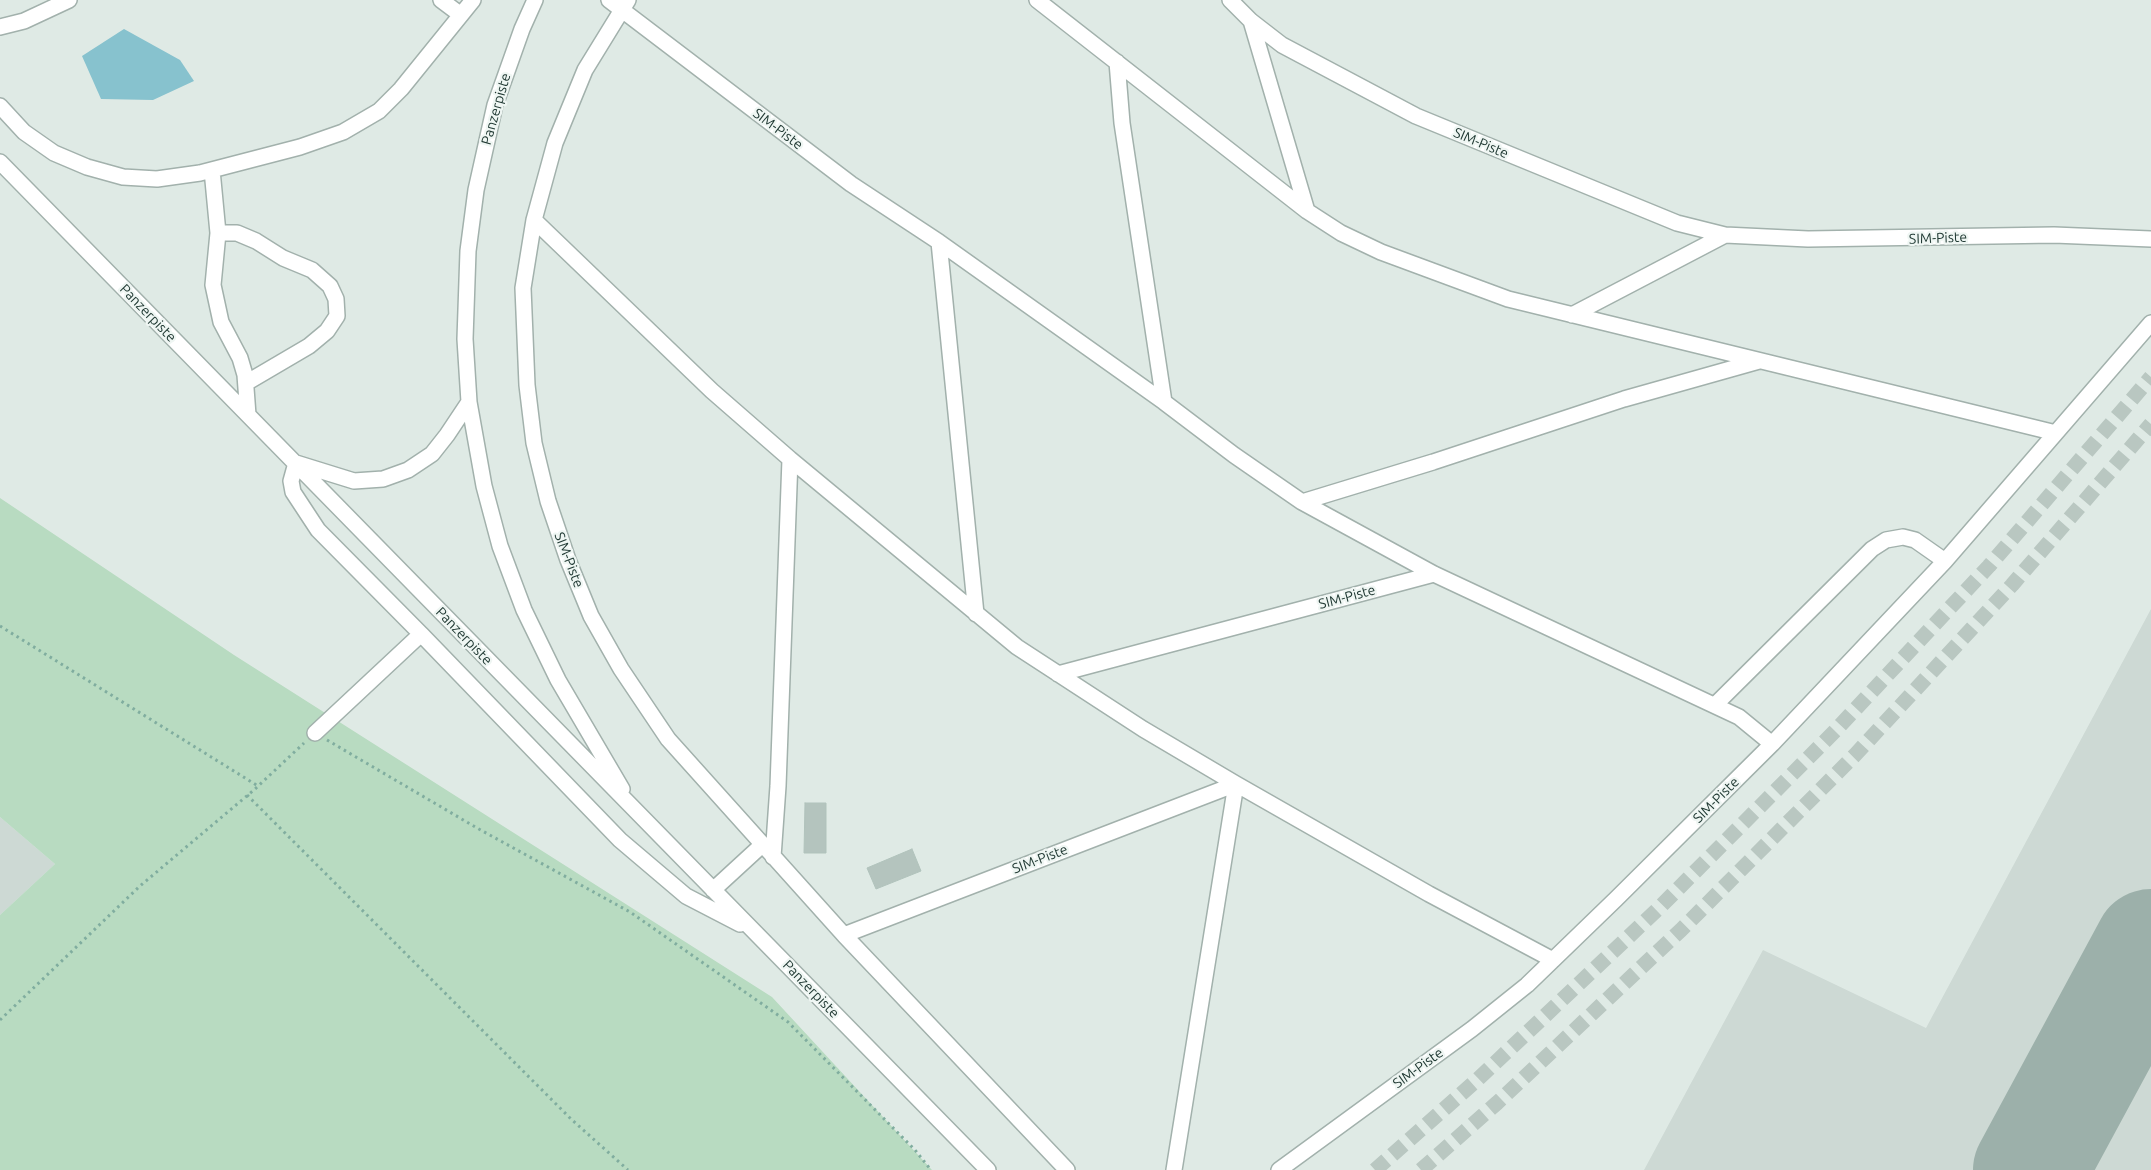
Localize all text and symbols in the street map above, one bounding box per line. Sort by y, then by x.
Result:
street label: Panzerpiste [478,71,514,147]
street label: SIM-Piste [750,105,806,153]
street label: SIM-Piste [1451,124,1511,162]
street label: SIM-Piste [1909,229,1967,247]
street label: Panzerpiste [116,281,180,345]
street label: SIM-Piste [551,530,587,590]
street label: SIM-Piste [1317,581,1377,613]
street label: Panzerpiste [432,604,496,668]
street label: SIM-Piste [1689,773,1743,827]
street label: SIM-Piste [1010,841,1070,877]
street label: Panzerpiste [779,957,843,1021]
street label: SIM-Piste [1390,1044,1446,1092]

